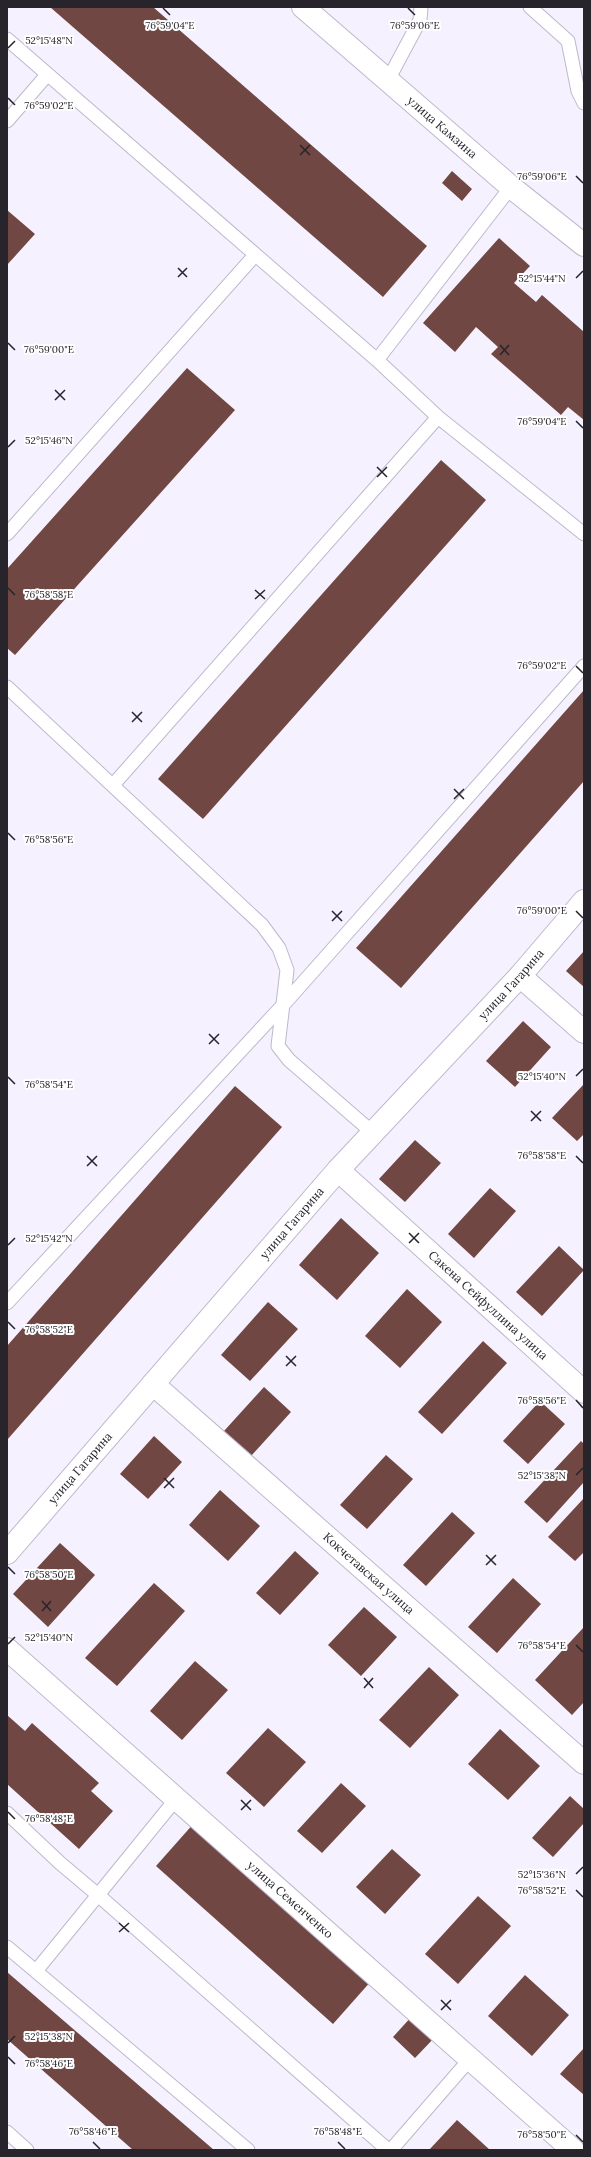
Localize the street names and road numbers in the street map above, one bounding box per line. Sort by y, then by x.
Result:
street label: улица Камзина [404,93,481,161]
street label: улица Гагарина [475,946,547,1023]
street label: улица Гагарина [257,1184,327,1262]
street label: Сакена Сейфуллина улица [426,1247,551,1363]
street label: улица Гагарина [45,1429,115,1507]
street label: Кокчетавская улица [320,1529,418,1617]
street label: улица Семенченко [244,1857,336,1941]

